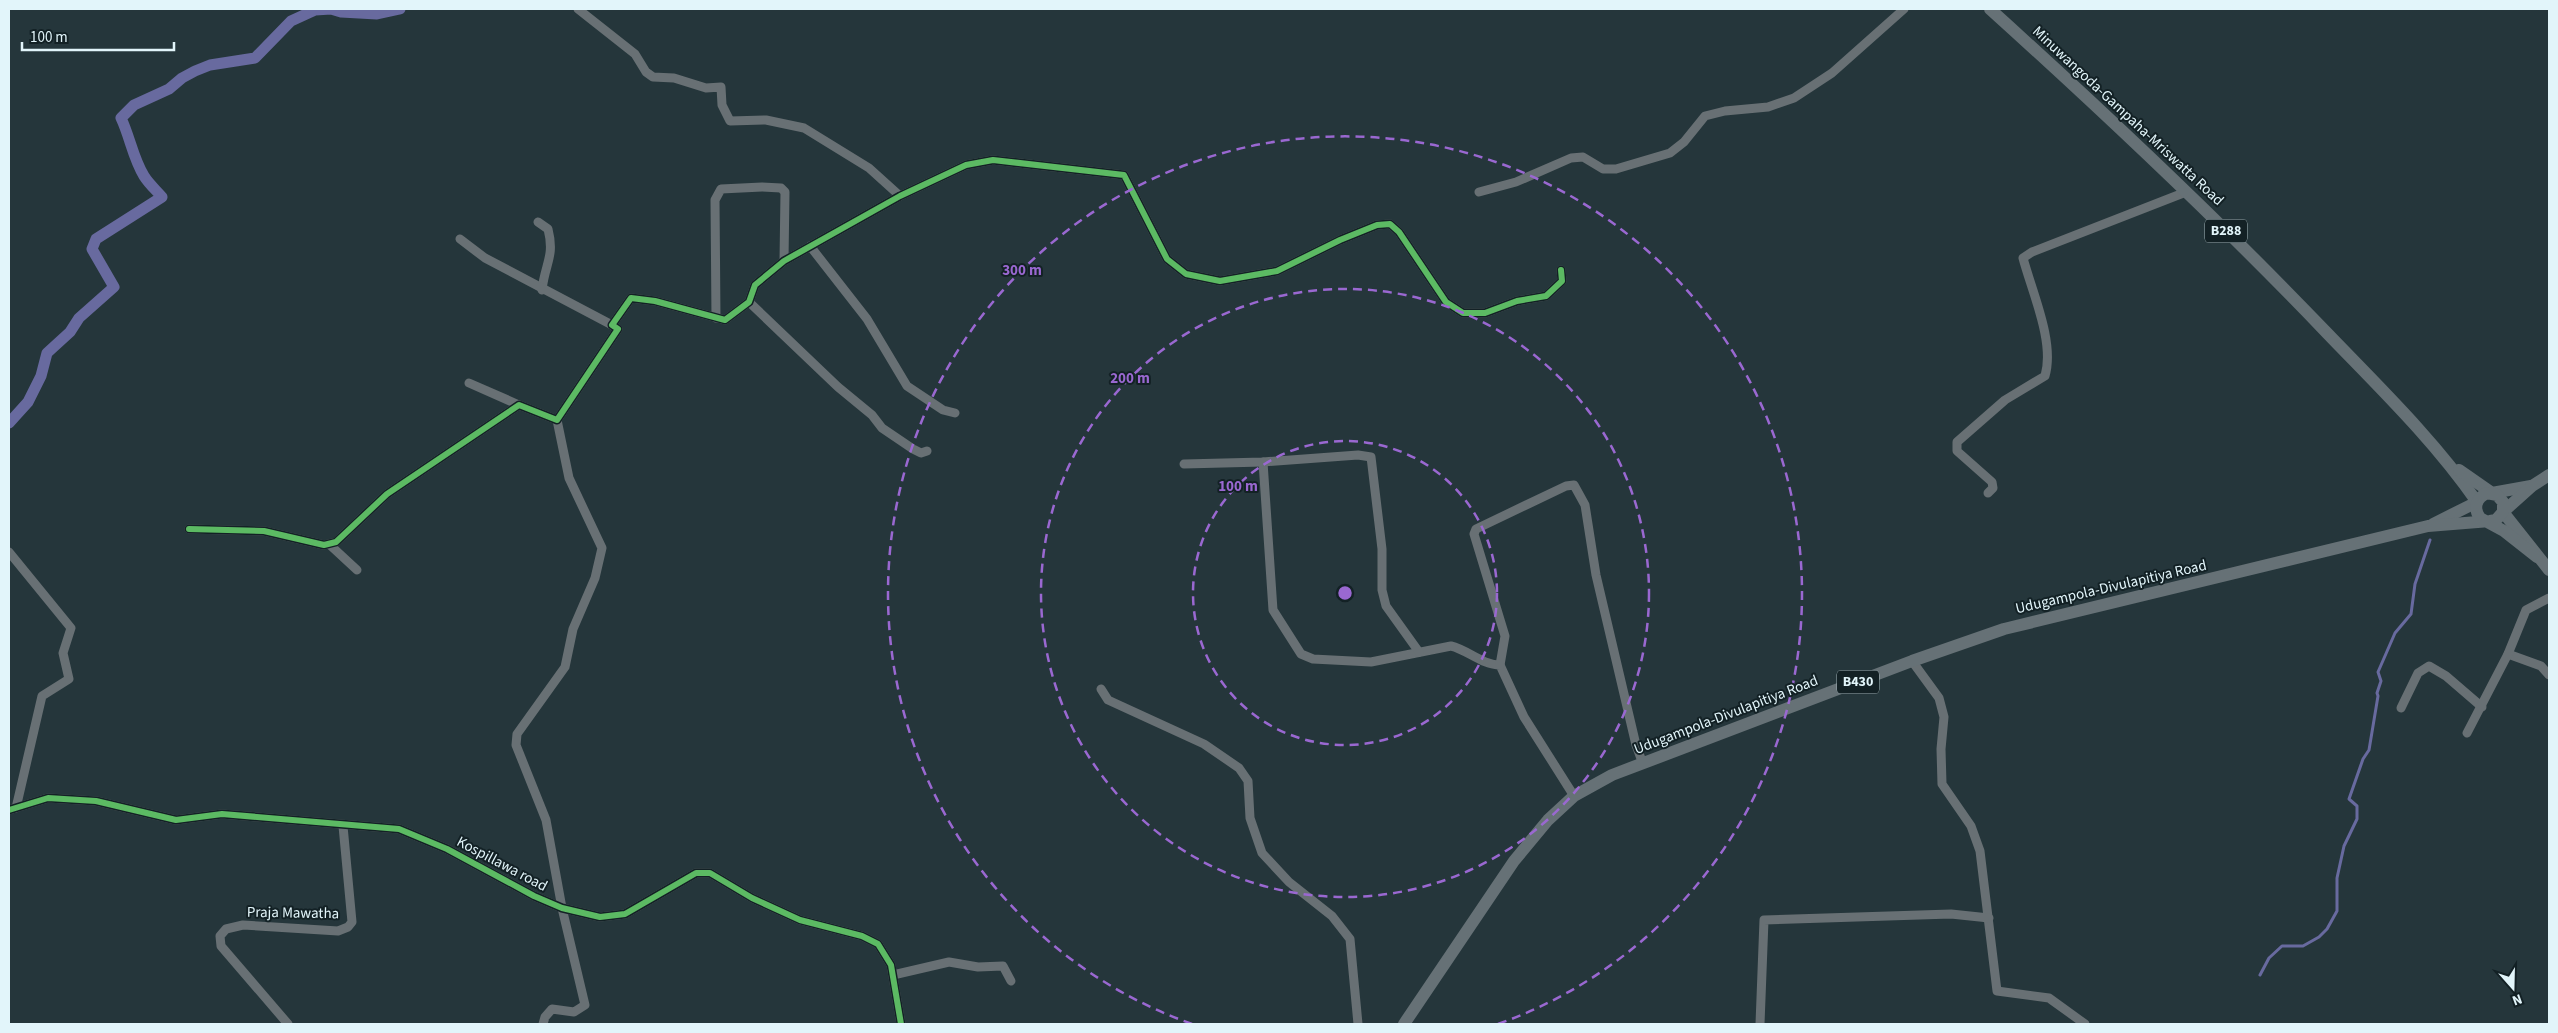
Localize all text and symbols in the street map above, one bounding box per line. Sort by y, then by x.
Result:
scale bar [22,20,175,52]
street label: Minuwangoda-Gampaha-Mriswatta Road [2028,21,2228,211]
text: 100 m [30,27,68,48]
road number: B288 [2205,220,2247,242]
text: 300 m [1002,260,1042,281]
text: 200 m [1110,368,1150,389]
text: 100 m [1218,476,1258,497]
street label: Udugampola-Divulapitiya Road [2013,555,2209,619]
centre of rings [1336,584,1354,602]
street label: Udugampola-Divulapitiya Road [1631,670,1821,760]
road number: B430 [1837,670,1879,694]
street label: Kospillawa road [453,831,551,897]
street label: Praja Mawatha [247,902,339,924]
north arrow [2488,963,2538,1013]
text: N [2509,988,2525,1010]

